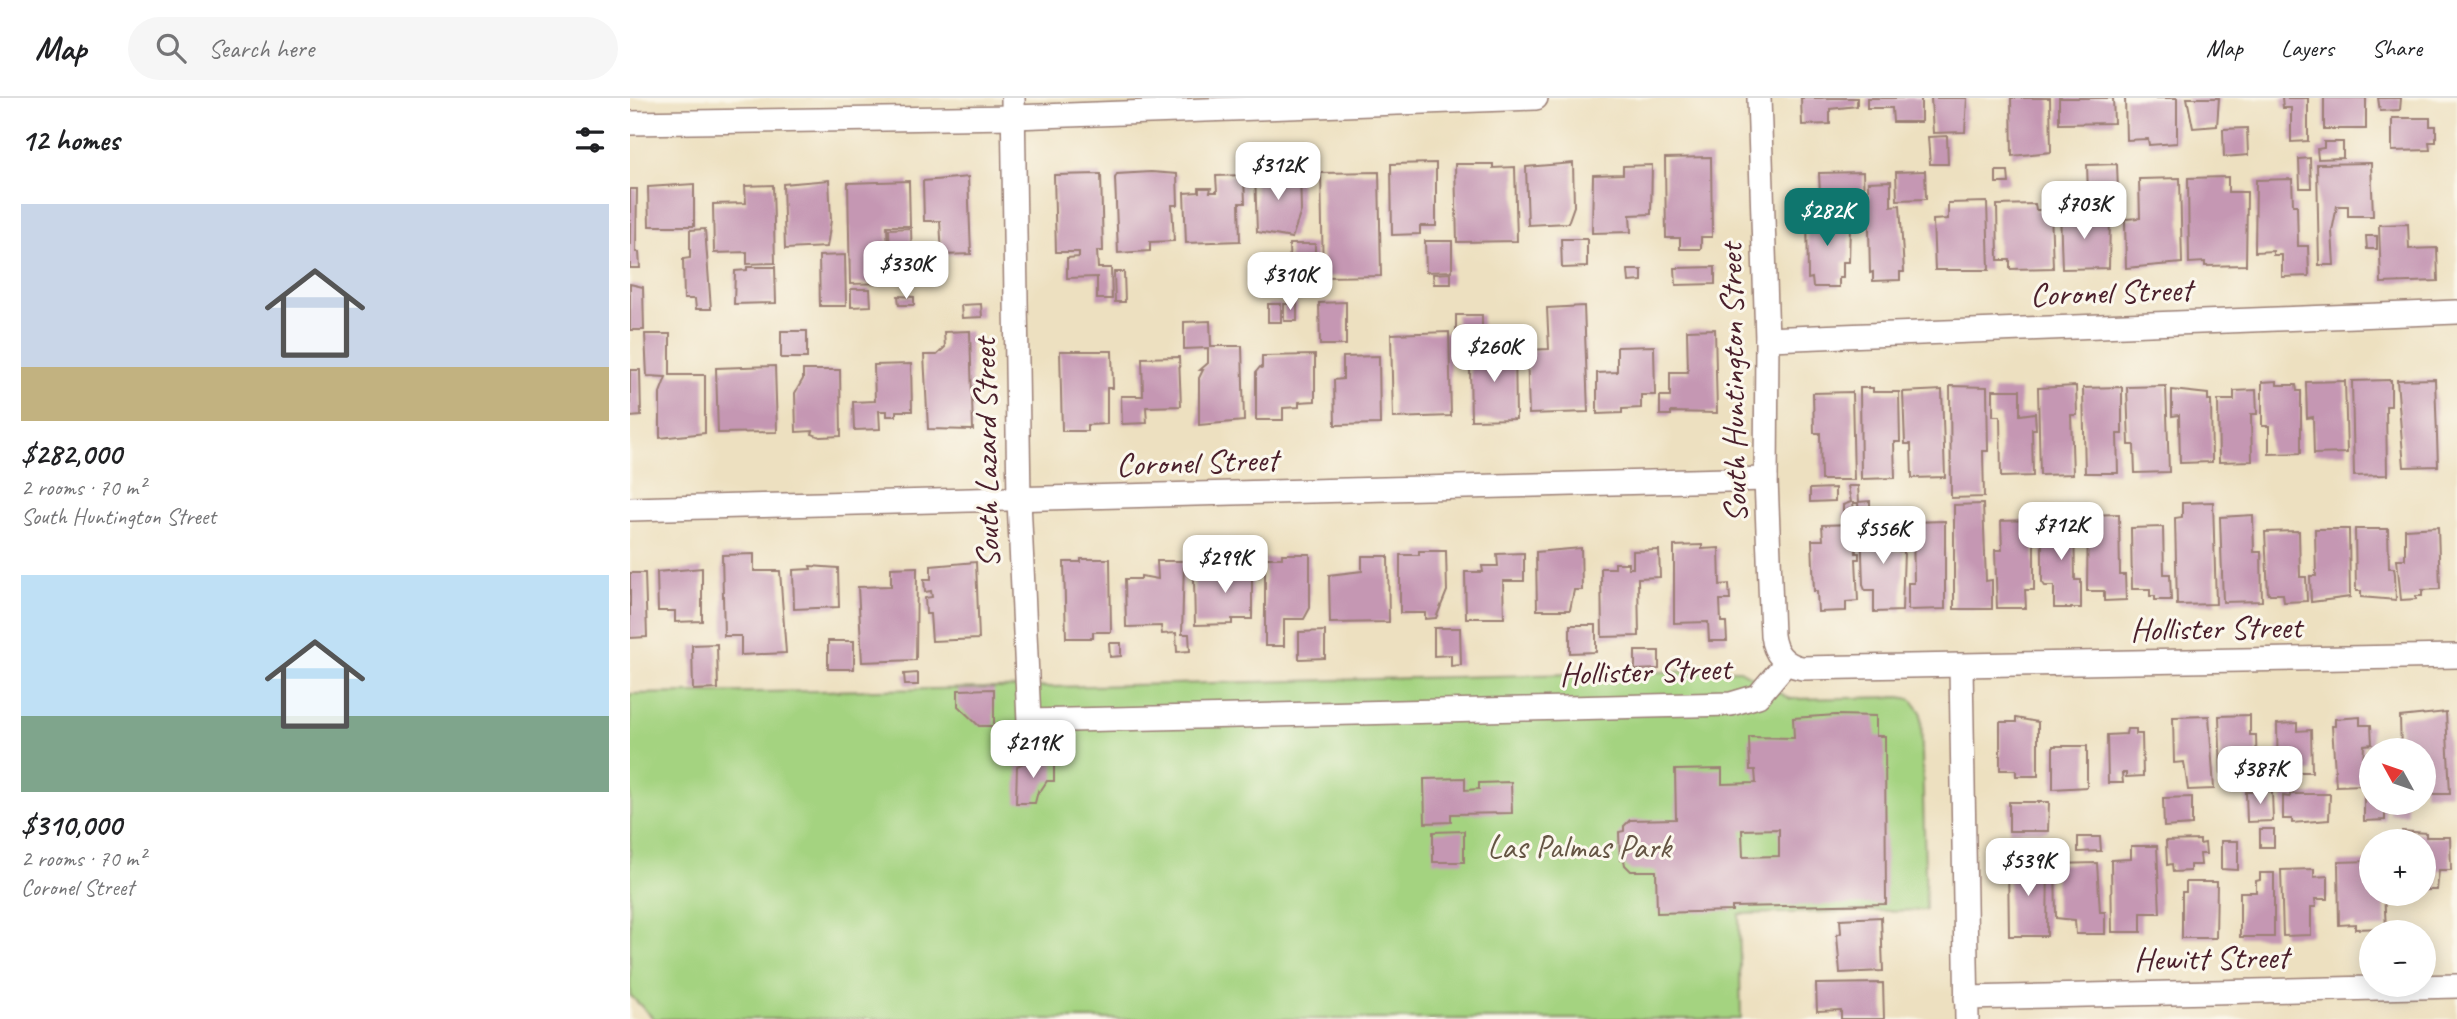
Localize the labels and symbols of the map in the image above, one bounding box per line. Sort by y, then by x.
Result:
pin: $312K [1229,142,1327,202]
pin: $703K [2035,181,2133,241]
pin: $282K [1778,188,1876,248]
street label: South Huntington Street [1710,240,1756,523]
pin: $330K [857,242,955,301]
pin: $310K [1241,252,1339,312]
street label: Coronel Street [2029,268,2197,316]
pin: $260K [1445,324,1543,384]
street label: South Lazard Street [963,335,1009,568]
street label: Coronel Street [1115,438,1283,486]
pin: $712K [2012,503,2110,562]
pin: $556K [1834,506,1932,566]
pin: $299K [1176,536,1274,595]
street label: Hollister Street [2130,605,2305,650]
street label: Hollister Street [1559,647,1735,695]
pin: $219K [984,720,1082,780]
north arrow [2359,738,2436,816]
pin: $387K [2211,746,2309,806]
park label: Las Palmas Park [1487,826,1673,868]
pin: $539K [1979,838,2077,898]
street label: Hewitt Street [2134,936,2293,980]

